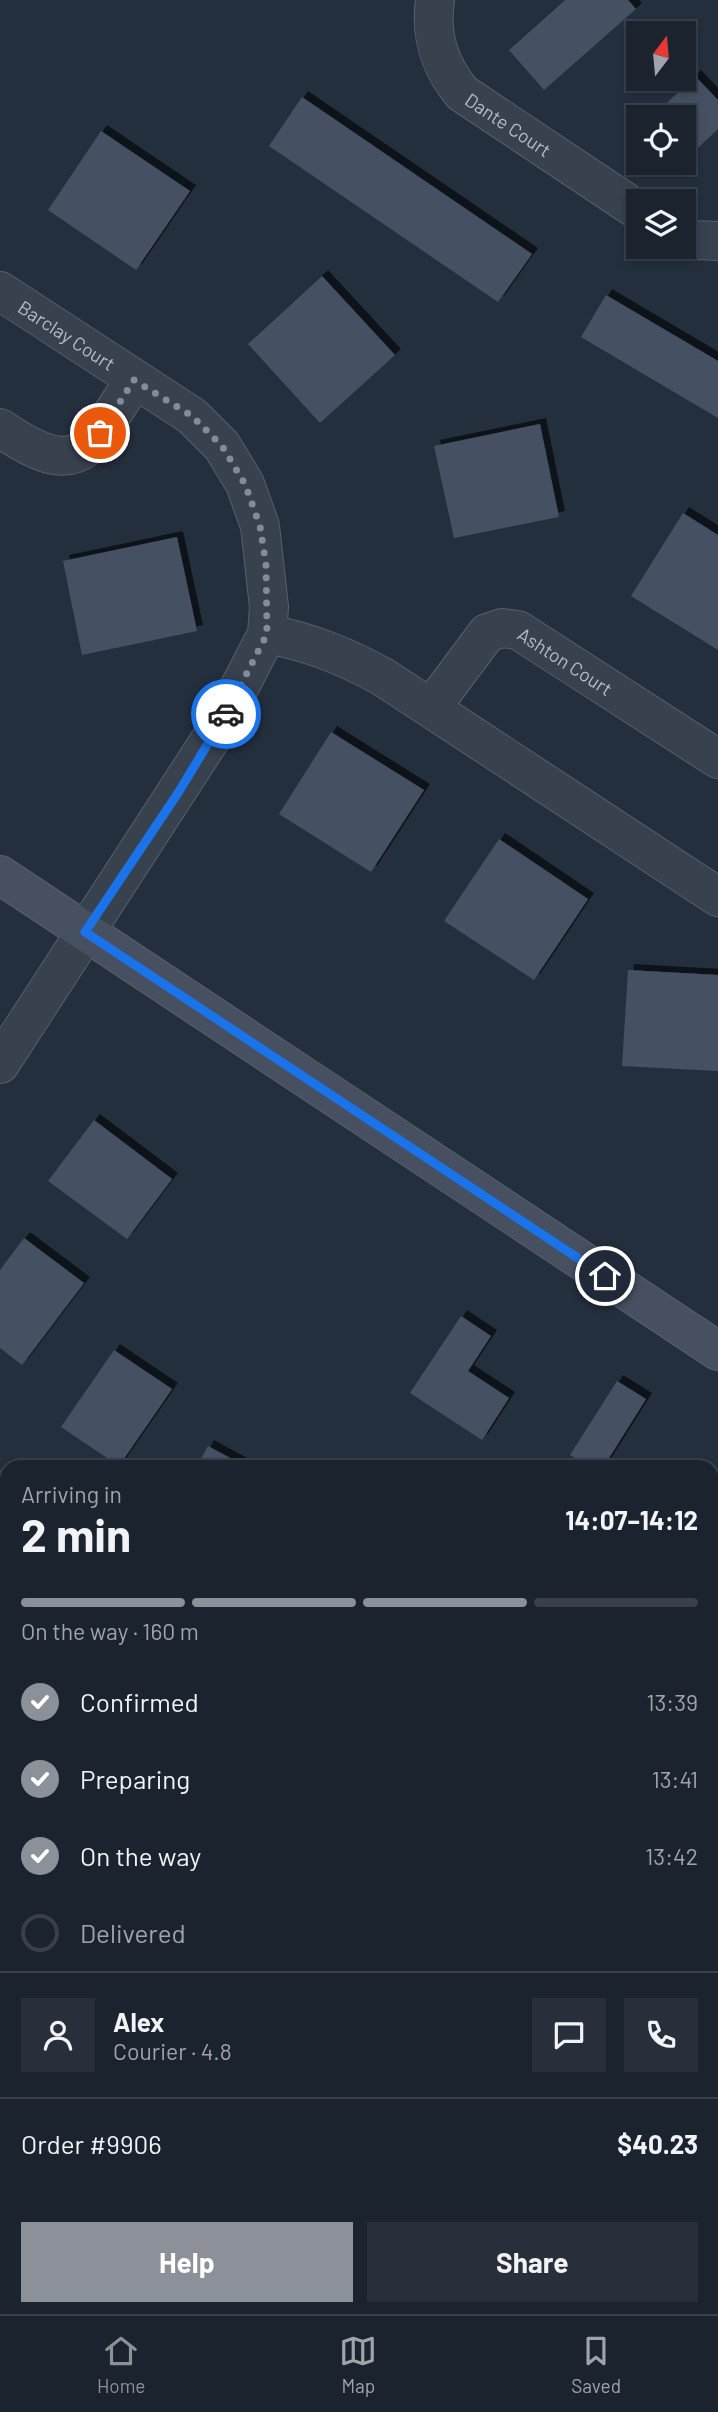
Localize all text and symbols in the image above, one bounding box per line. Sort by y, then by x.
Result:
north arrow [626,21,696,91]
map controls [626,21,696,259]
street label: Dante Court [461,87,556,161]
button: locate [626,105,696,175]
button: layers [626,189,696,259]
street label: Barclay Court [14,295,120,375]
pin [70,403,130,463]
icon: bag [81,414,119,452]
street label: Ashton Court [514,622,617,700]
courier [191,679,261,749]
icon: car [207,695,245,733]
pin [575,1246,635,1306]
icon: home [586,1257,624,1295]
text: Arriving in [21,1480,122,1508]
text: 14:07–14:12 [565,1504,698,1535]
text: 2 min [21,1506,131,1561]
text: On the way · 160 m [21,1617,199,1645]
icon: check [21,1683,59,1721]
text: Confirmed [80,1686,199,1717]
text: 13:39 [646,1688,698,1716]
icon: check [21,1760,59,1798]
text: Preparing [80,1763,190,1794]
text: 13:41 [652,1765,698,1793]
icon: check [21,1837,59,1875]
text: On the way [80,1840,201,1871]
text: 13:42 [645,1842,698,1870]
text: Delivered [80,1917,186,1948]
button: person [21,1998,95,2072]
button: chat [532,1998,606,2072]
button: phone [624,1998,698,2072]
text: Alex [113,2006,164,2037]
text: Courier · 4.8 [113,2037,232,2065]
text: Order #9906 [21,2128,162,2159]
text: $40.23 [617,2128,698,2159]
button: Help [21,2222,353,2302]
button: Share [367,2222,698,2302]
tab: Home [97,2332,145,2397]
tab: Map [339,2332,377,2397]
tab: Saved [571,2332,621,2397]

